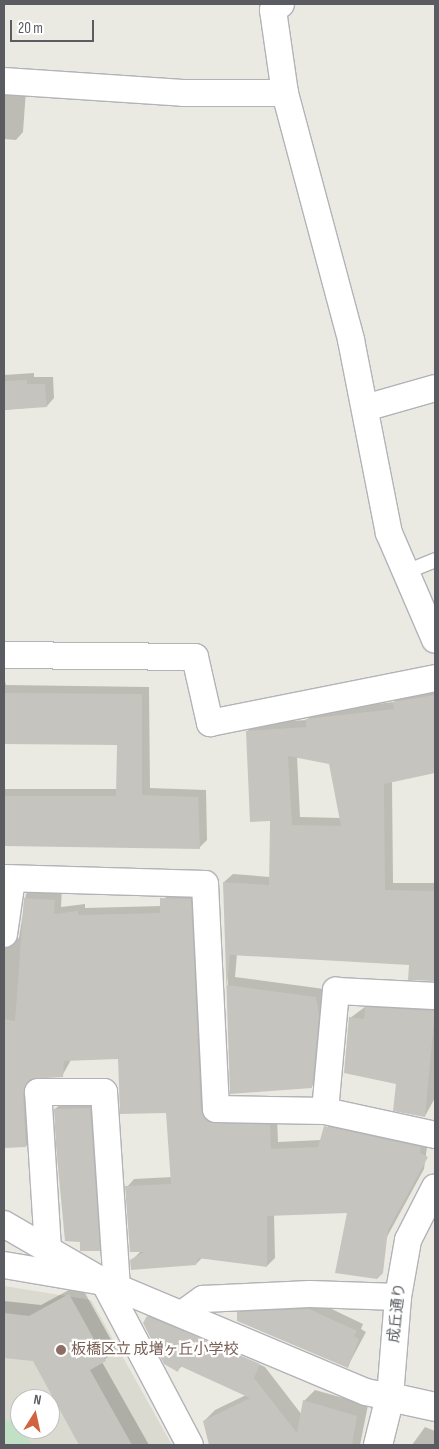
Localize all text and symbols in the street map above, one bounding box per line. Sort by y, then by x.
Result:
scale bar [12,10,96,42]
text: 20 m [18,19,43,38]
street label: 成丘通り [385,1282,409,1344]
place label: 板橋区立 成増ヶ丘小学校 [71,1341,238,1359]
marker: 板橋区立 成増ヶ丘小学校 [55,1344,67,1356]
north arrow [10,1389,60,1439]
text: N [32,1391,43,1409]

